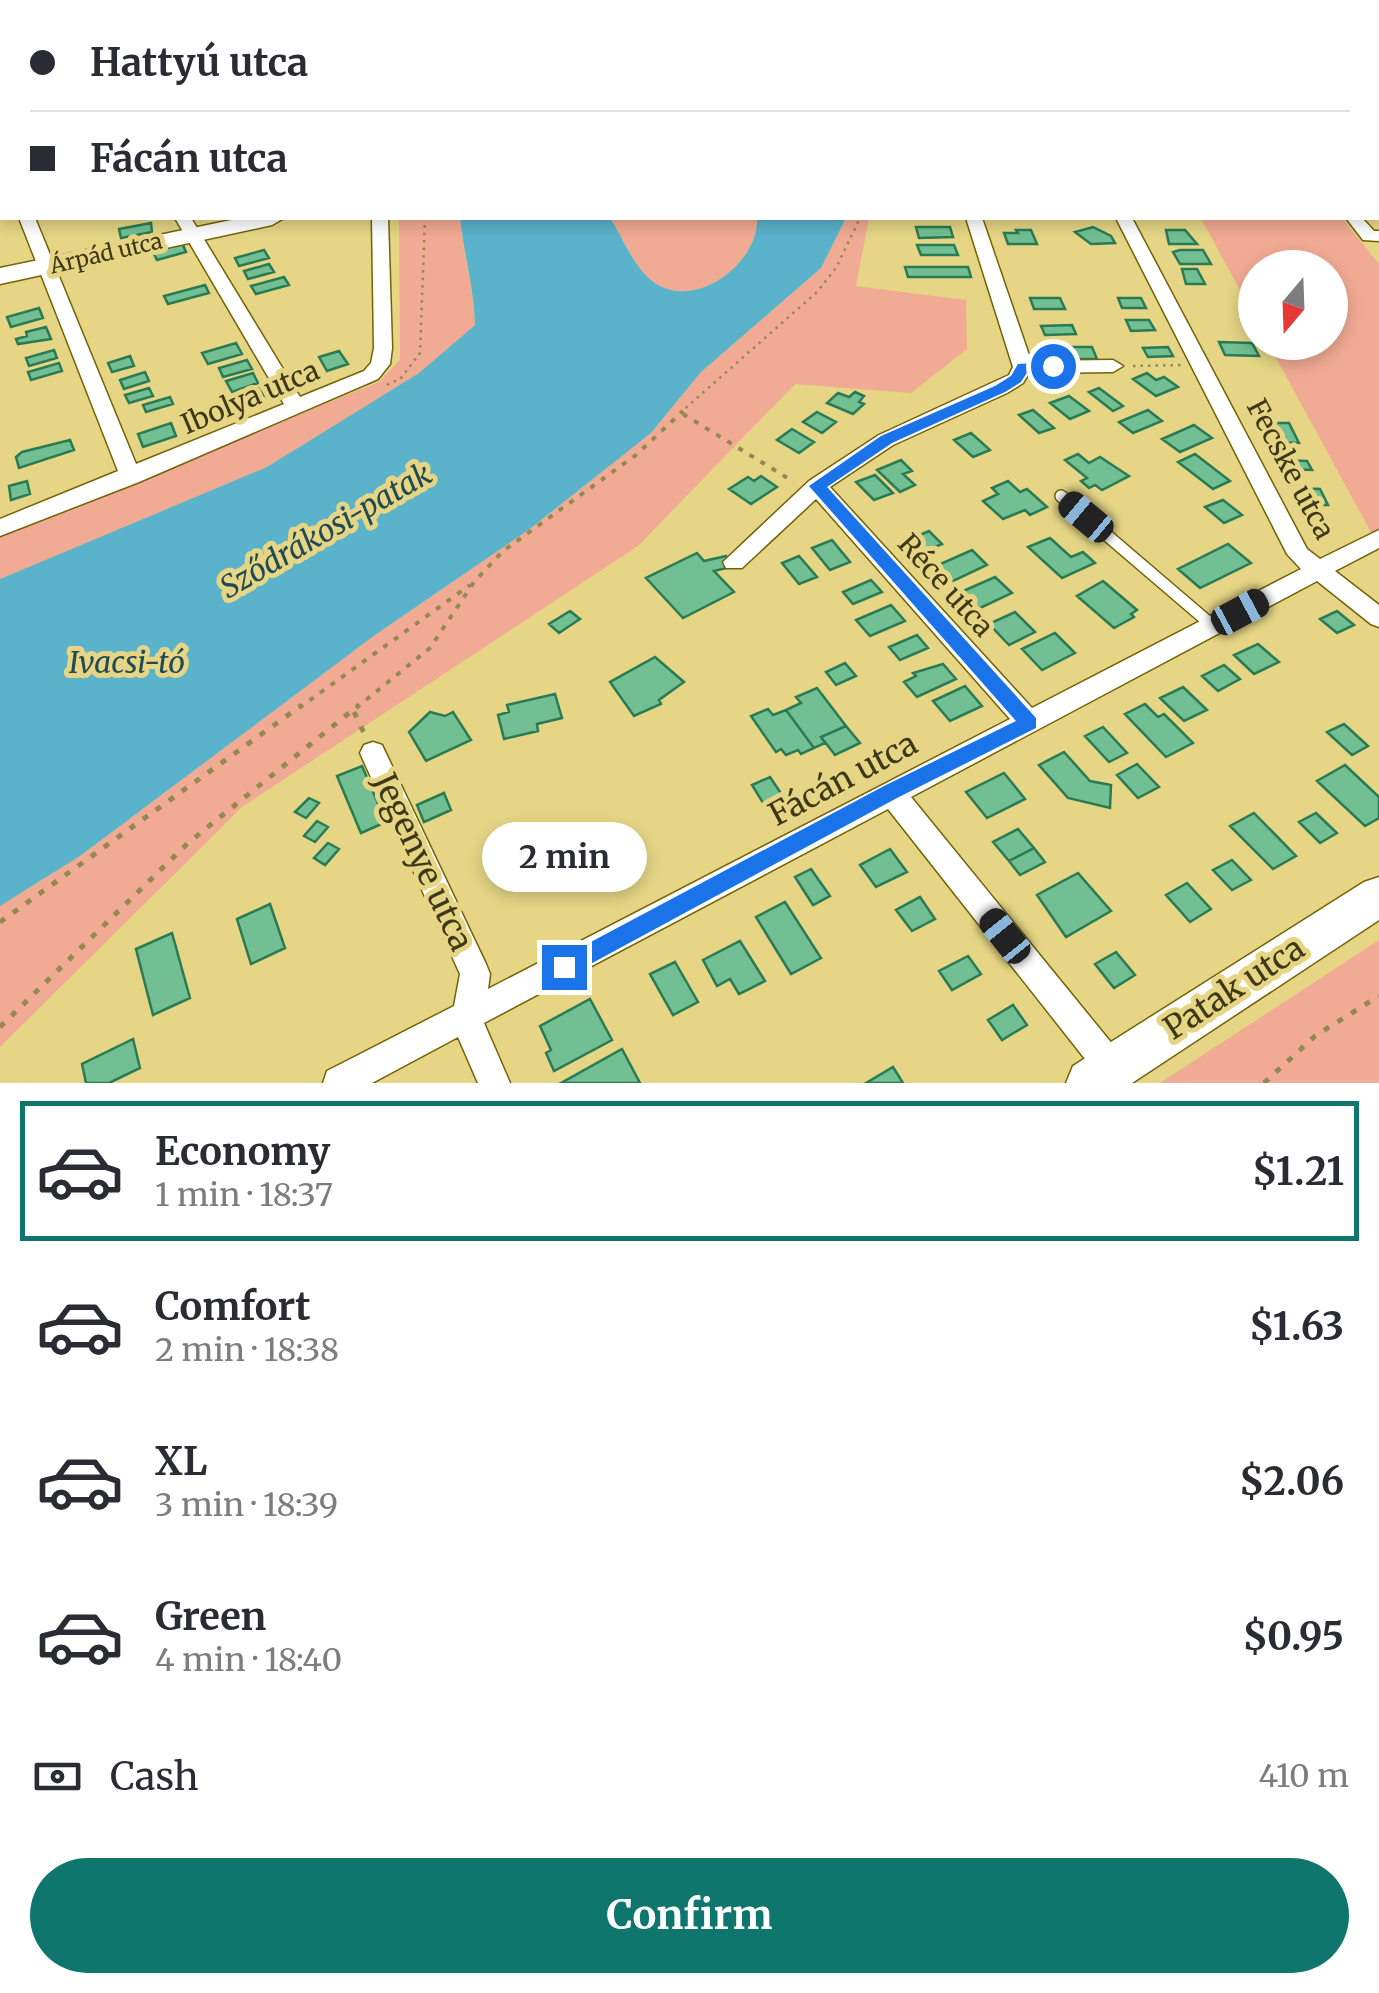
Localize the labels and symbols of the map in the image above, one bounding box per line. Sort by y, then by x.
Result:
street label: Árpád utca [46,225,165,280]
north arrow [1238,250,1348,360]
route start [1031,344,1076,389]
street label: Ibolya utca [175,352,325,442]
street label: Fecske utca [1239,393,1343,545]
water label: Sződrákosi-patak [213,454,438,606]
car [1053,486,1119,548]
street label: Réce utca [890,526,1002,644]
car [1206,585,1274,639]
water label: Ivacsi-tó [69,643,185,681]
street label: Fácán utca [762,723,924,835]
street label: Jegenye utca [364,766,482,957]
callout: 2 min [482,822,646,892]
car [974,903,1036,969]
street label: Patak utca [1156,928,1312,1048]
route end [542,945,587,990]

